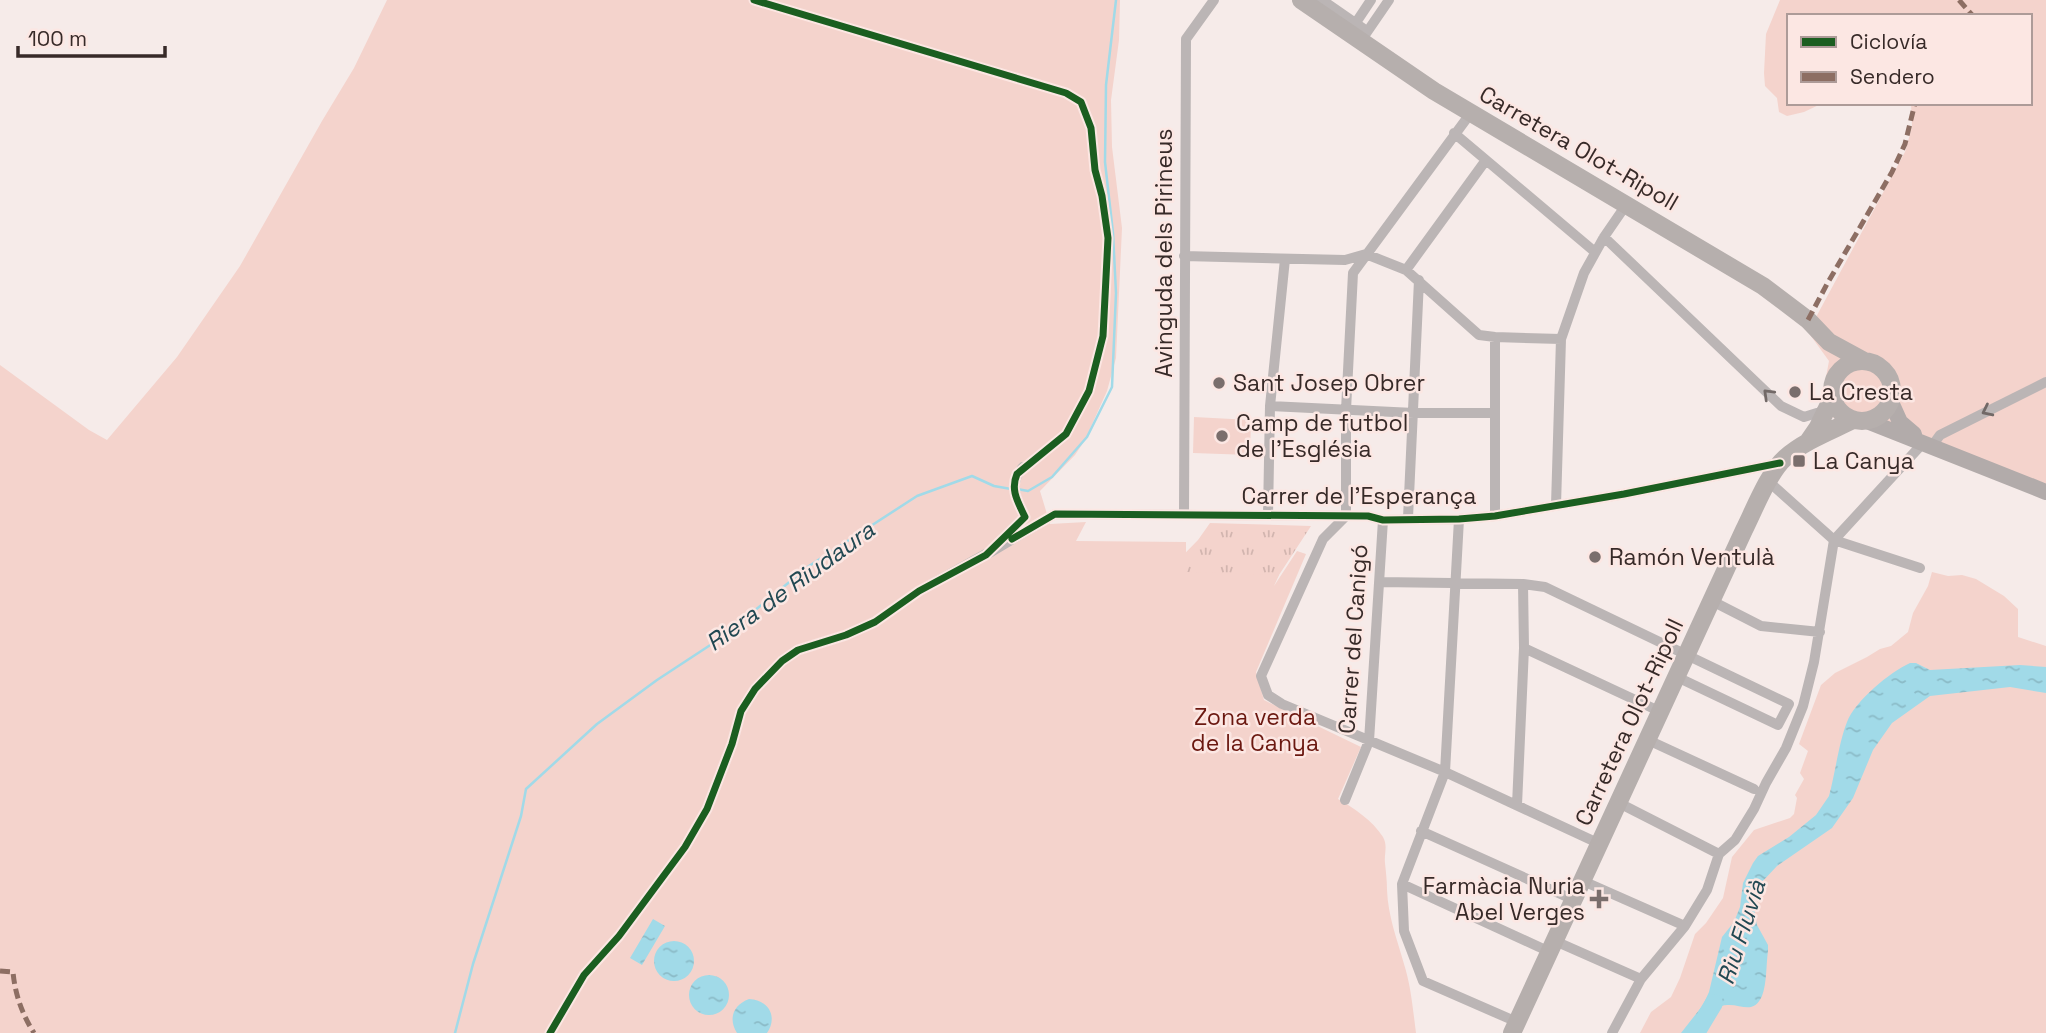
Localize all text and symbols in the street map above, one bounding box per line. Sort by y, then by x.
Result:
scale bar [18,14,164,58]
legend [1787,14,2032,105]
text: 100 m [28,25,87,52]
text: Ciclovía [1850,28,1927,55]
text: Sendero [1850,63,1935,90]
street label: Carretera Olot-Ripoll [1474,79,1684,217]
street label: Avinguda dels Pirineus [1149,129,1179,377]
place label: Sant Josep Obrer [1233,368,1425,398]
marker: Sant Josep Obrer [1211,375,1227,391]
place label: La Cresta [1809,377,1913,407]
marker: La Cresta [1787,384,1803,400]
one-way arrow [1764,390,1777,403]
one-way arrow [1982,403,1994,417]
place label: Camp de futbol de l'Església [1236,408,1408,464]
marker: Camp de futbol de l'Església [1214,428,1230,444]
place label: La Canya [1813,446,1914,476]
marker: La Canya [1791,453,1807,469]
street label: Carrer de l'Esperança [1242,481,1476,511]
water label: Riera de Riudaura [699,514,881,658]
place label: Ramón Ventulà [1609,542,1775,572]
street label: Carrer del Canigó [1331,543,1375,735]
marker: Ramón Ventulà [1587,549,1603,565]
street label: Carretera Olot-Ripoll [1568,614,1690,830]
park label: Zona verda de la Canya [1191,702,1319,758]
place label: Farmàcia Nuria Abel Verges [1423,871,1585,927]
water label: Riu Fluvià [1710,876,1772,988]
marker: Farmàcia Nuria Abel Verges [1591,891,1607,907]

